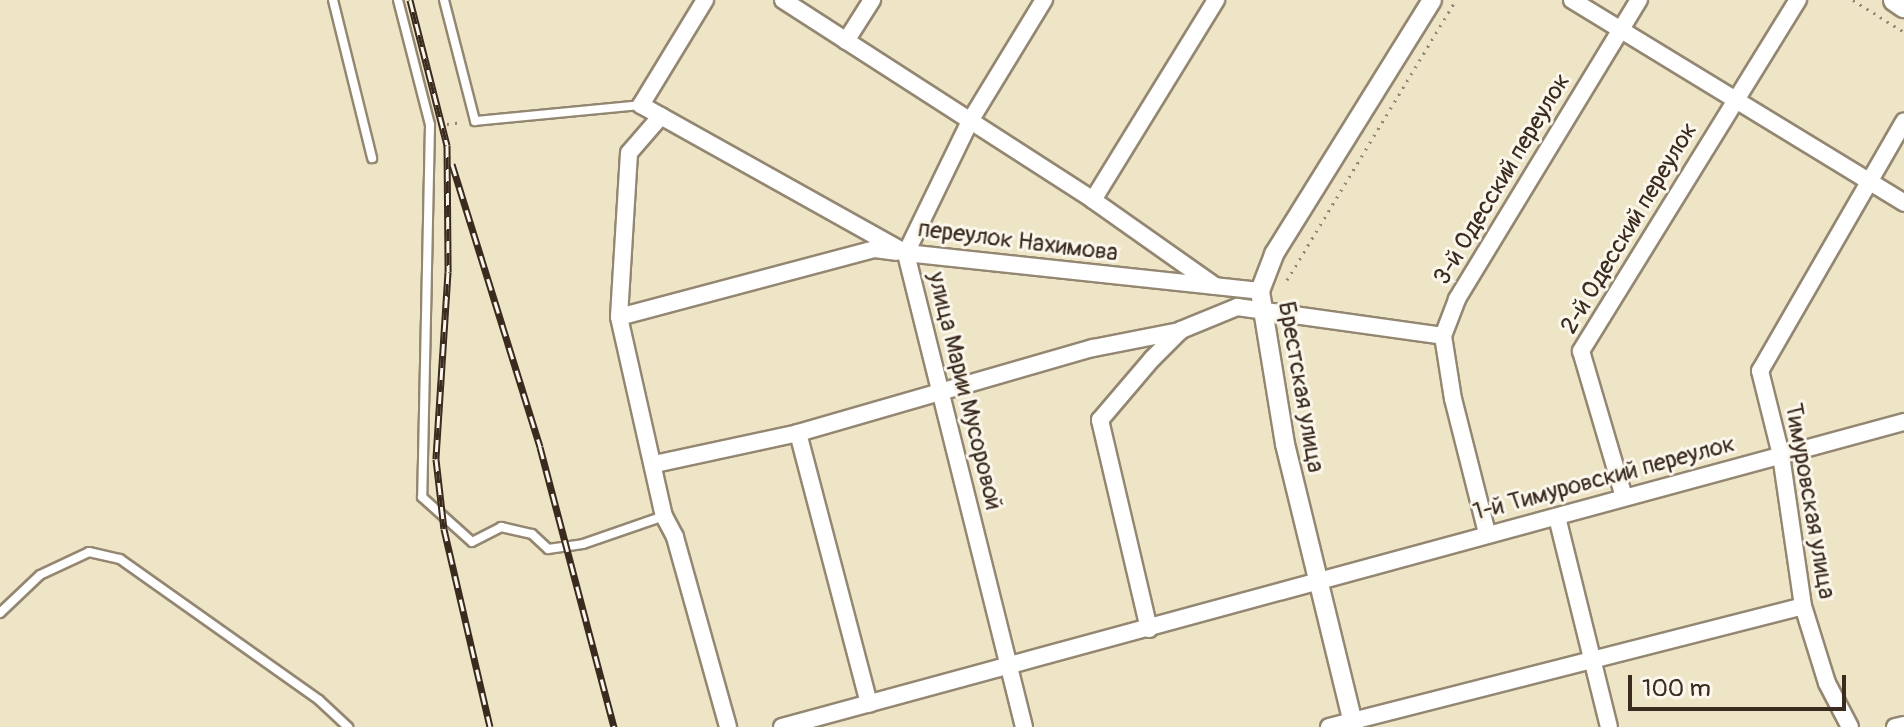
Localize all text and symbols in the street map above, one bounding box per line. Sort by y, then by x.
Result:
street label: 3-й Одесский переулок [1428,68,1576,290]
street label: 2-й Одесский переулок [1554,117,1704,339]
street label: переулок Нахимова [916,214,1120,268]
street label: улица Марии Мусоровой [921,269,1009,513]
street label: Брестская улица [1272,299,1330,475]
street label: Тимуровская улица [1779,401,1841,601]
street label: 1-й Тимуровский переулок [1470,429,1738,527]
scale bar [1632,659,1850,709]
text: 100 m [1642,674,1711,703]

